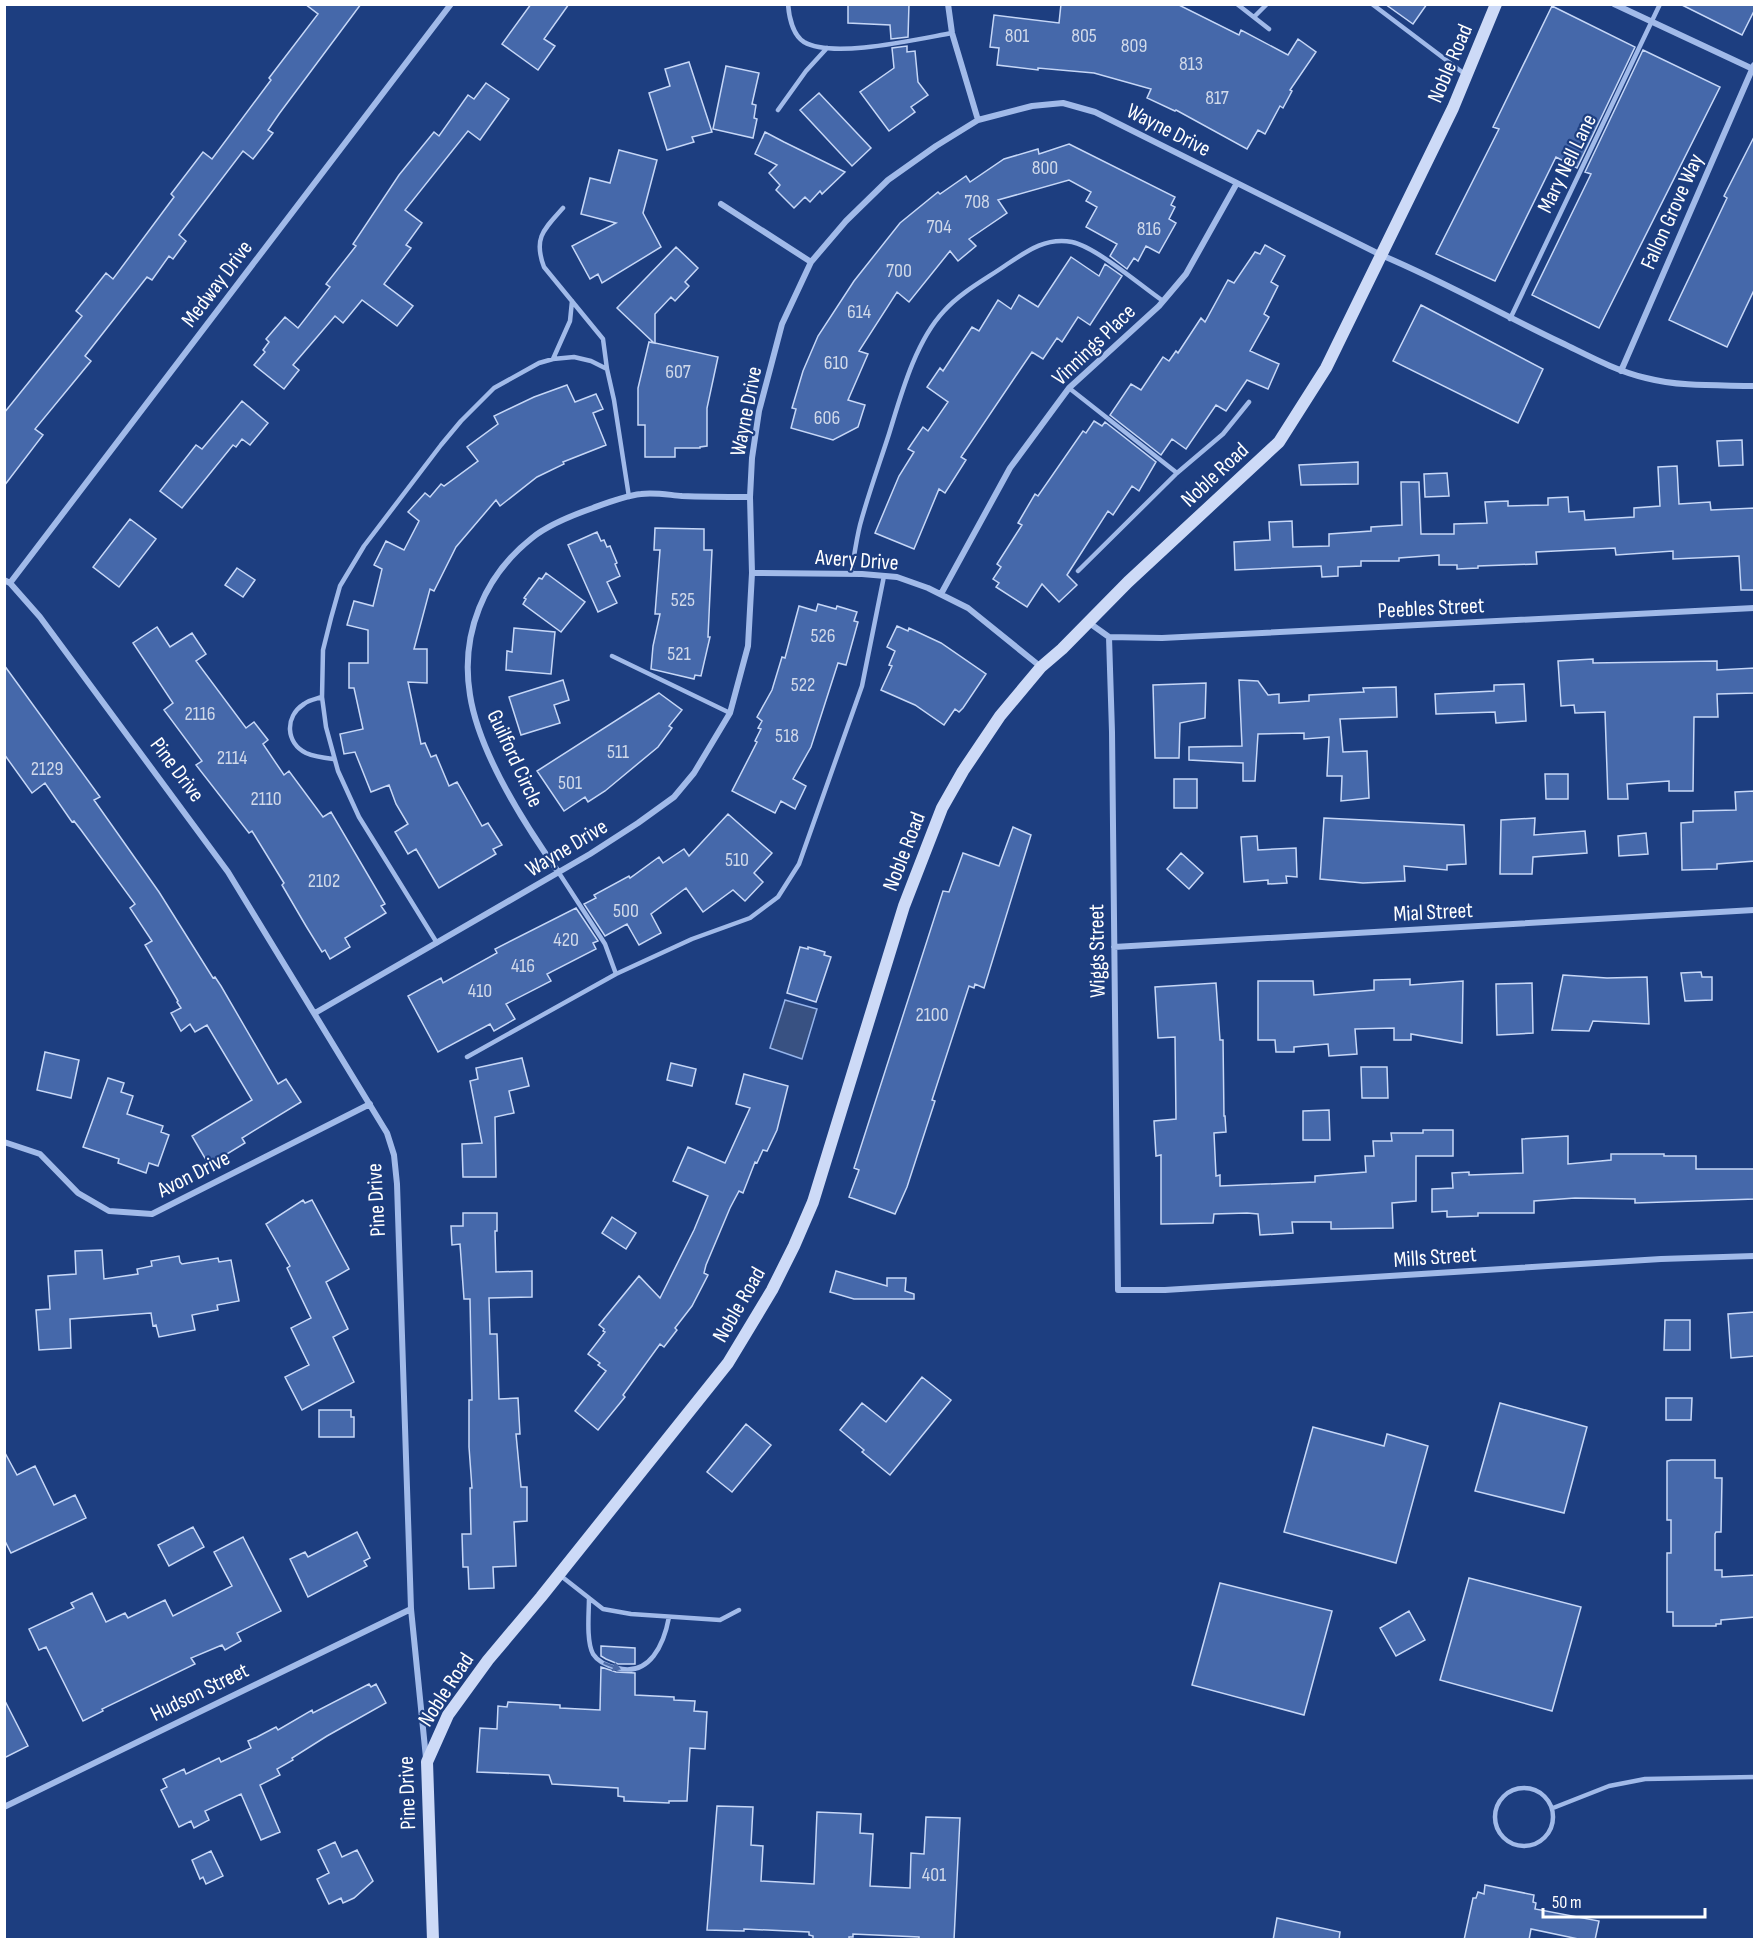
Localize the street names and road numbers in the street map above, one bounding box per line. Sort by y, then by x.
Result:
street label: Noble Road [1422,20,1479,107]
street label: Wayne Drive [1122,98,1215,163]
street label: Mary Nell Lane [1532,110,1603,217]
street label: Fallon Grove Way [1635,149,1710,274]
street label: Medway Drive [176,235,259,333]
street label: Vinnings Place [1047,299,1142,392]
street label: Wayne Drive [725,364,768,458]
street label: Noble Road [1176,437,1254,513]
street label: Avery Drive [813,544,899,577]
street label: Peebles Street [1377,592,1485,625]
street label: Guilford Circle [480,706,549,812]
street label: Pine Drive [144,732,210,807]
street label: Noble Road [877,808,932,895]
street label: Wayne Drive [521,813,613,883]
street label: Mial Street [1393,897,1474,928]
street label: Wiggs Street [1083,904,1112,998]
street label: Avon Drive [152,1145,235,1205]
street label: Pine Drive [361,1162,392,1237]
street label: Mills Street [1393,1241,1478,1274]
street label: Noble Road [707,1262,772,1347]
street label: Noble Road [412,1648,480,1732]
street label: Hudson Street [146,1657,253,1728]
street label: Pine Drive [393,1756,422,1830]

